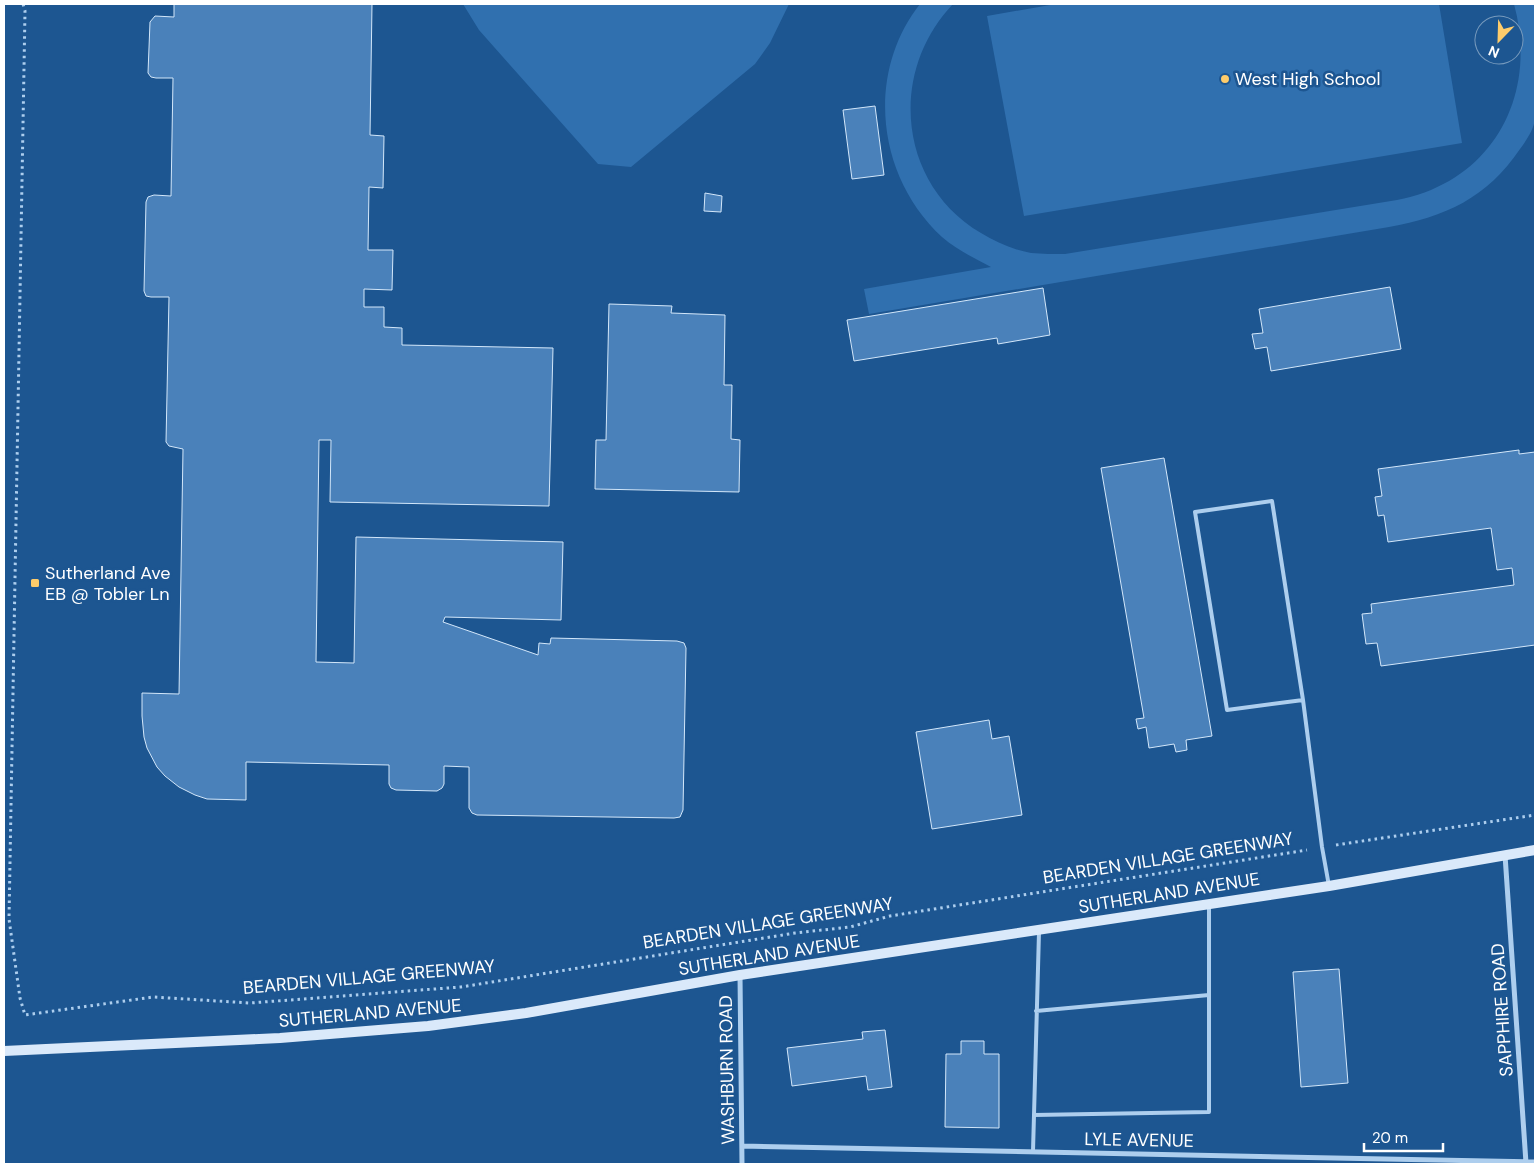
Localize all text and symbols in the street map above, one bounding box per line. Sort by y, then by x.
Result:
north arrow [1474,15,1524,65]
text: N [1486,42,1502,62]
place label: West High School [1235,67,1380,91]
marker: West High School [1219,73,1231,85]
place label: Sutherland Ave EB @ Tobler Ln [45,561,171,606]
marker: Sutherland Ave EB @ Tobler Ln [29,577,41,589]
street label: BEARDEN VILLAGE GREENWAY [1041,826,1295,890]
street label: SUTHERLAND AVENUE [1077,867,1261,919]
street label: BEARDEN VILLAGE GREENWAY [641,891,895,955]
street label: SUTHERLAND AVENUE [677,929,861,981]
street label: SAPPHIRE ROAD [1485,943,1519,1077]
street label: BEARDEN VILLAGE GREENWAY [242,954,497,1000]
street label: SUTHERLAND AVENUE [278,993,462,1033]
street label: WASHBURN ROAD [714,995,740,1145]
scale bar [1364,1120,1443,1152]
street label: LYLE AVENUE [1084,1127,1194,1153]
text: 20 m [1372,1128,1408,1148]

